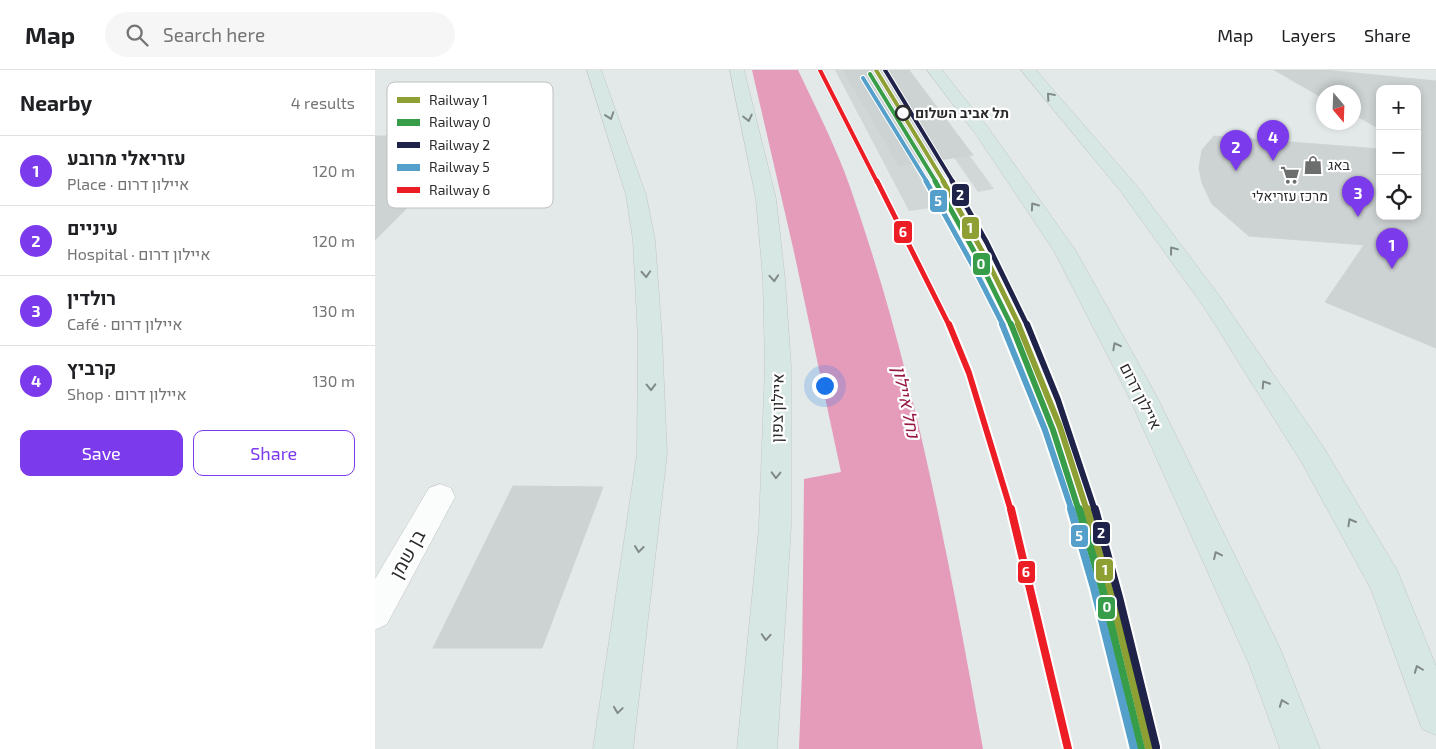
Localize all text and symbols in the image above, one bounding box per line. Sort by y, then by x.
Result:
search box [105,12,455,57]
text: Map [25,20,75,49]
icon: search [123,21,151,49]
text: Search here [163,23,265,46]
text: Map [1217,24,1253,46]
text: Layers [1281,24,1336,46]
text: Share [1364,24,1411,46]
legend [387,82,553,208]
north arrow [1316,85,1361,130]
map controls [1376,85,1421,220]
button: + [1376,85,1421,130]
text: Nearby [20,90,92,115]
text: Railway 1 [429,91,488,108]
text: 4 results [291,93,355,112]
one-way arrow [1047,93,1056,102]
place label: תל אביב השלום [915,104,1009,121]
marker: תל אביב השלום [895,105,911,121]
one-way arrow [604,111,614,120]
text: Railway 0 [429,113,491,130]
one-way arrow [742,113,753,122]
pin: 4 [1257,120,1289,161]
pin: 2 [1220,130,1252,171]
button: − [1376,130,1421,175]
text: Railway 2 [429,136,490,153]
text: עזריאלי מרובע [67,146,186,169]
shop icon: באג [1302,154,1324,176]
place label: באג [1328,156,1350,173]
text: Railway 5 [429,158,490,175]
text: 1 [33,161,39,180]
text: 120 m [312,161,355,180]
supermarket icon: מרכז עזריאלי [1279,164,1301,186]
text: Place · איילון דרום [67,174,189,193]
button: locate [1376,175,1421,220]
pin: 3 [1342,176,1374,217]
text: Railway 6 [429,181,490,198]
line badge: 2 [951,183,970,207]
text: 2 [956,186,964,203]
place label: מרכז עזריאלי [1252,187,1328,204]
line badge: 5 [929,189,948,213]
text: 5 [934,192,942,209]
one-way arrow [1031,202,1040,212]
text: עיניים [67,216,118,239]
line badge: 1 [961,216,980,240]
text: 1 [967,219,973,236]
line badge: 6 [893,220,913,244]
text: 6 [899,223,907,240]
pin: 1 [1376,228,1408,269]
text: 2 [31,231,41,250]
text: 120 m [312,231,355,250]
text: Hospital · איילון דרום [67,244,210,263]
one-way arrow [1170,246,1179,256]
line badge: 0 [972,252,991,276]
text: 0 [977,255,986,272]
one-way arrow [641,270,652,278]
one-way arrow [768,274,779,282]
text: רולדין [67,286,116,309]
text: 3 [31,301,41,320]
text: 130 m [313,301,355,320]
text: Café · איילון דרום [67,314,182,333]
one-way arrow [1112,342,1122,351]
text: קרביץ [67,356,116,379]
street label: איילון דרום [1117,359,1166,432]
water label: נחל איילון [889,364,926,441]
text: 4 [31,371,41,390]
text: 130 m [313,371,355,390]
street label: איילון צפון [766,373,787,443]
your location [812,373,838,399]
one-way arrow [1262,380,1272,389]
one-way arrow [645,383,656,391]
text: Shop · איילון דרום [67,384,187,403]
button: Save [20,430,183,476]
button: Share [193,430,355,476]
one-way arrow [771,472,781,479]
one-way arrow [1347,518,1357,527]
line badge: 2 [1092,521,1111,545]
line badge: 5 [1070,524,1089,548]
text: 2 [1097,524,1105,541]
street label: בן שמן [384,525,429,582]
text: 5 [1075,527,1083,544]
one-way arrow [634,545,645,553]
one-way arrow [1213,551,1224,560]
line badge: 1 [1095,558,1114,582]
line badge: 6 [1017,560,1036,584]
text: 1 [1102,561,1108,578]
text: 6 [1022,563,1030,580]
line badge: 0 [1097,596,1116,620]
text: 0 [1103,598,1112,615]
one-way arrow [761,633,772,641]
one-way arrow [1414,665,1425,674]
one-way arrow [1279,700,1289,708]
one-way arrow [613,706,624,714]

